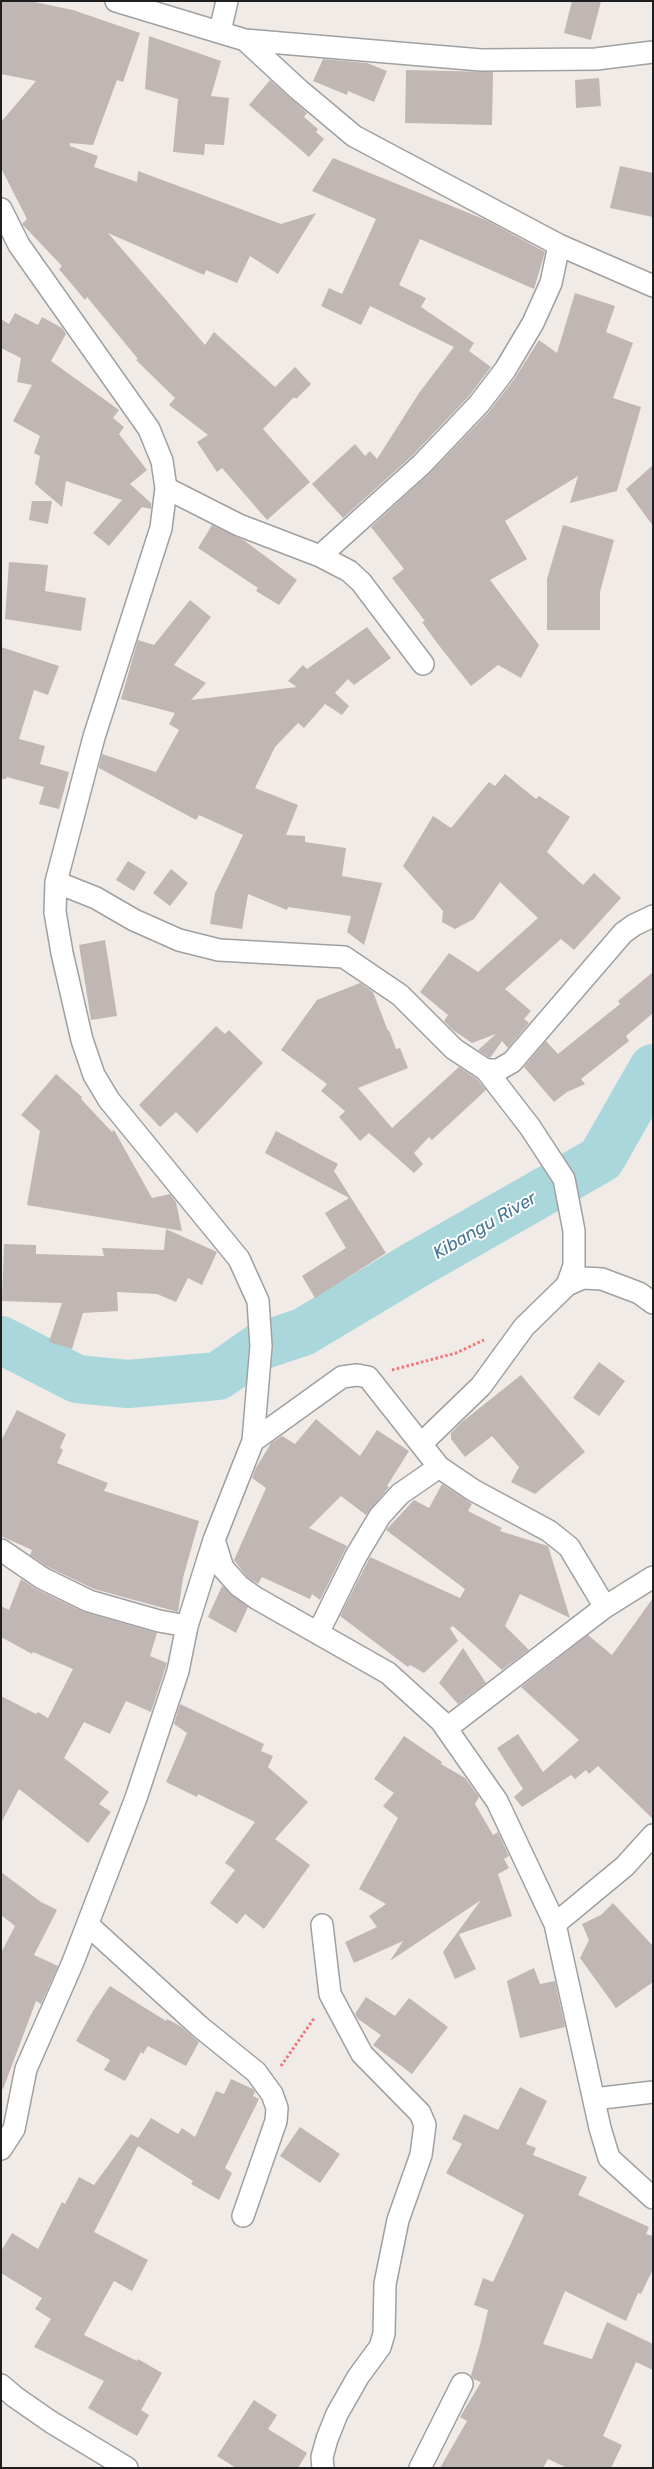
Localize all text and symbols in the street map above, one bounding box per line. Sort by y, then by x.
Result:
water label: Kibangu River [429,1188,541,1264]

